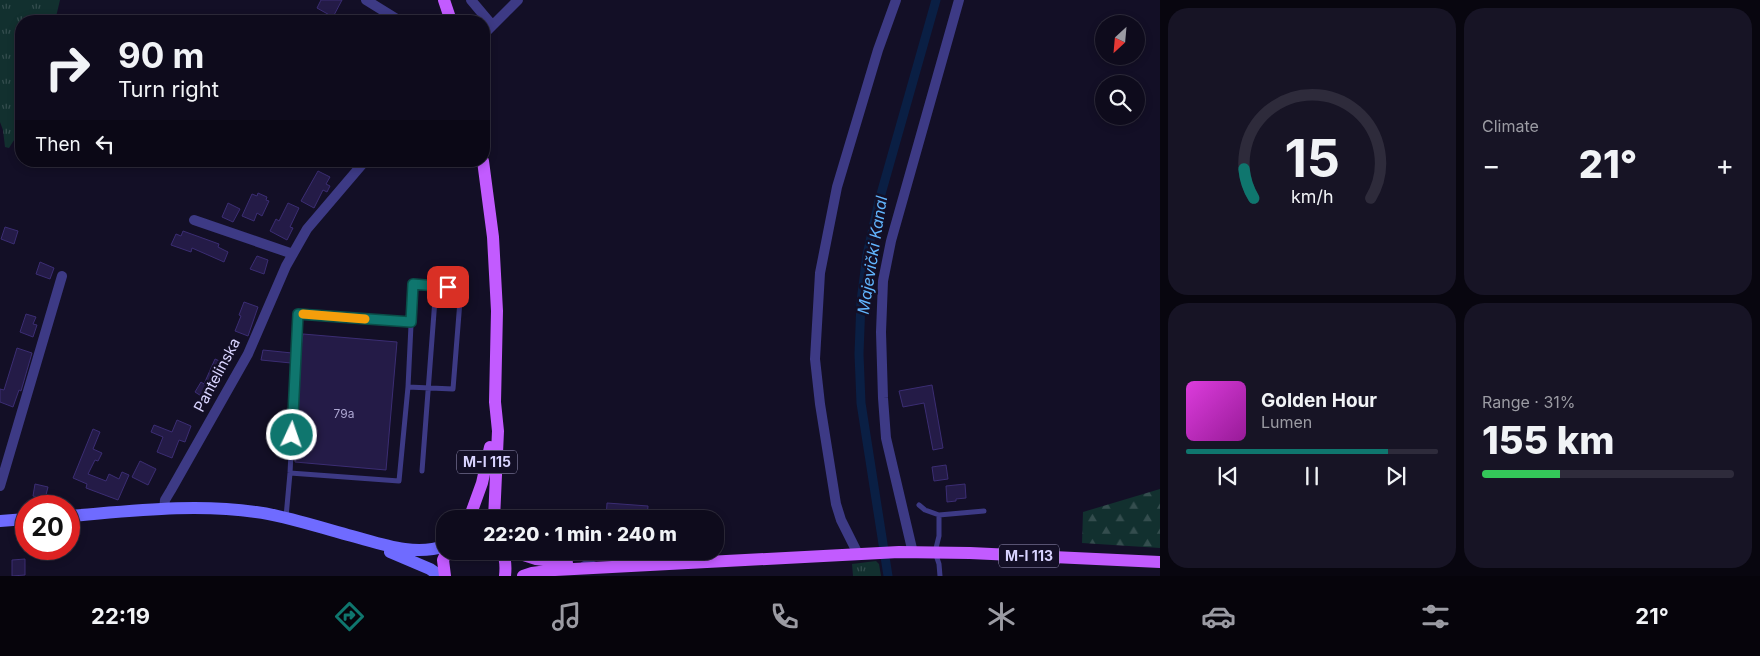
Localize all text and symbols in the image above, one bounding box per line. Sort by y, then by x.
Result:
north arrow [1095,15,1145,65]
map controls [1095,15,1145,125]
text: 90 m [118,34,205,76]
icon: right [35,35,100,100]
button: search [1095,75,1145,125]
text: Turn right [118,76,219,102]
text: Climate [1482,116,1539,136]
text: 15 [1284,127,1340,190]
icon: left [91,130,119,158]
text: Then [35,133,81,156]
text: 21° [1579,141,1637,187]
text: − [1482,148,1501,182]
text: + [1715,148,1734,182]
text: km/h [1291,186,1333,207]
water label: Majevički Kanal [853,194,891,316]
pin [427,266,469,308]
icon: arrive [434,273,462,301]
street label: Pantelinska [189,335,244,415]
text: Golden Hour [1261,389,1377,412]
text: Range · 31% [1482,392,1576,412]
house number: 79a [334,406,354,421]
position arrow [265,408,317,460]
text: Lumen [1261,412,1312,432]
text: 155 km [1482,417,1614,463]
road number: M-I 115 [457,451,517,474]
icon: previous [1214,462,1242,490]
icon: pause [1298,462,1326,490]
icon: next [1382,462,1410,490]
speed limit sign: 20 [15,495,80,560]
text: 22:20 · 1 min · 240 m [483,523,677,546]
road number: M-I 113 [999,544,1059,568]
icon: directions [332,599,367,634]
icon: music [549,599,584,634]
icon: phone [767,599,802,634]
icon: climate [984,599,1019,634]
icon: car [1201,599,1236,634]
icon: filters [1418,599,1453,634]
text: 22:19 [91,603,150,629]
text: 21° [1635,603,1669,629]

